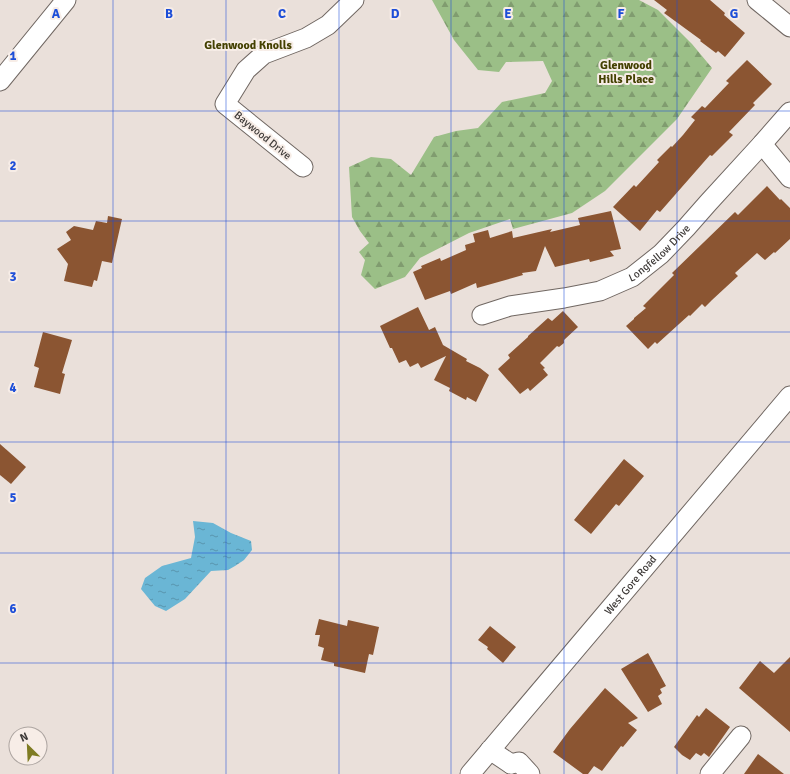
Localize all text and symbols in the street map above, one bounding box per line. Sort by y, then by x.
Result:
text: A [52,6,61,22]
text: B [165,6,173,22]
text: C [278,6,286,22]
text: D [391,6,400,22]
text: E [504,6,512,22]
text: F [618,6,625,22]
text: G [730,6,738,22]
district label: Glenwood Knolls [204,38,292,53]
text: 1 [9,48,17,64]
district label: Glenwood Hills Place [598,58,654,87]
street label: Baywood Drive [232,109,294,162]
text: 2 [9,158,17,174]
street label: Longfellow Drive [627,222,693,285]
text: 3 [9,269,17,285]
text: 4 [9,380,17,396]
text: 5 [9,490,17,506]
street label: West Gore Road [602,553,660,617]
text: 6 [9,601,17,617]
north arrow [8,726,48,766]
text: N [18,730,30,745]

